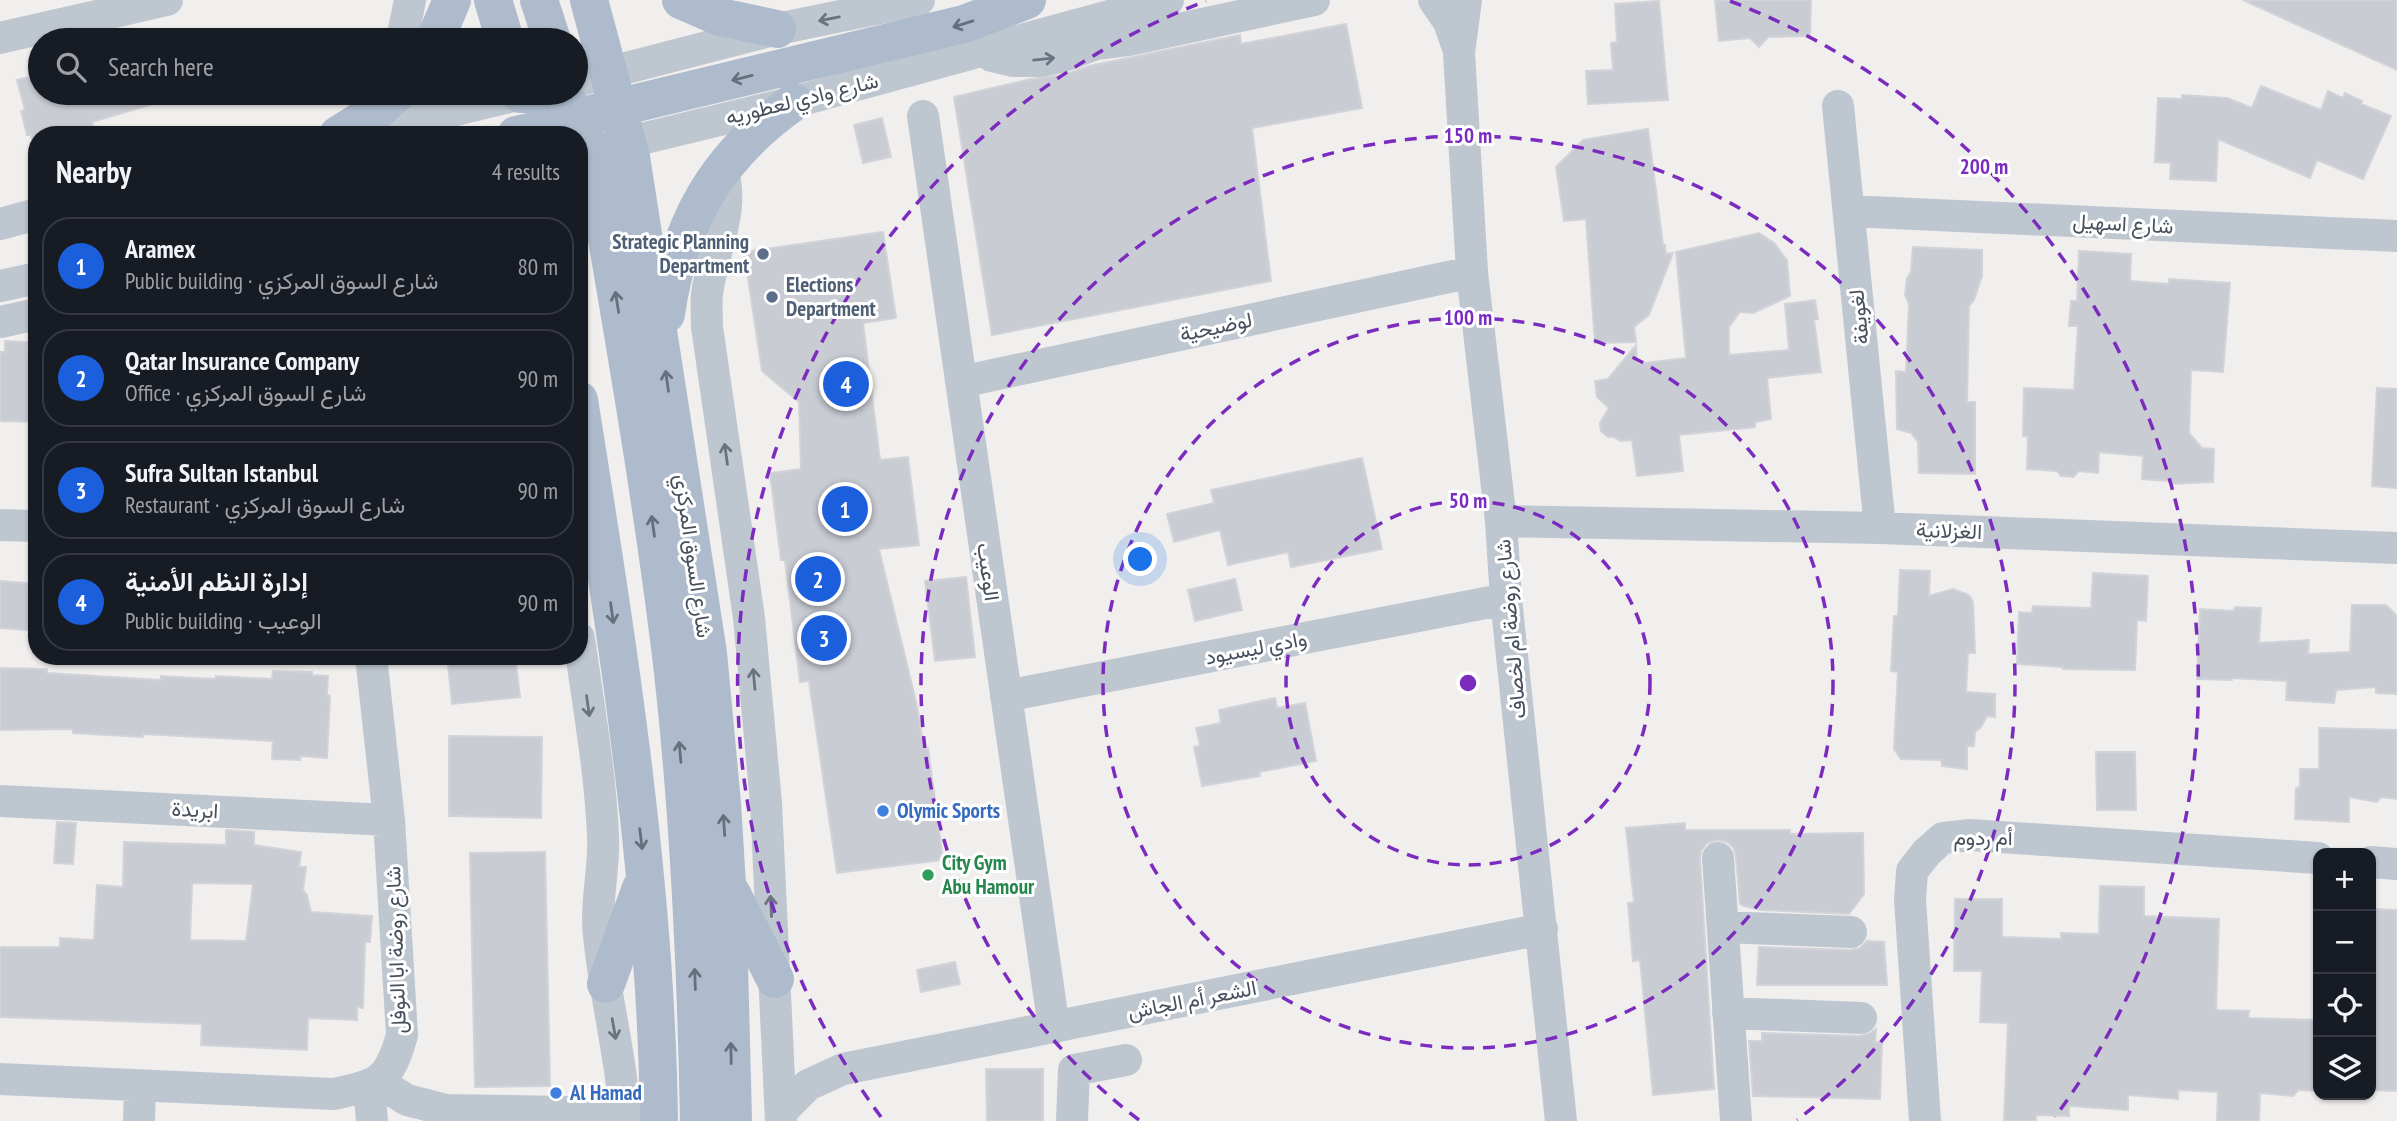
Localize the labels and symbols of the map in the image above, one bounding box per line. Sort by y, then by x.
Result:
one-way arrow [818,13,841,26]
one-way arrow [952,18,974,31]
one-way arrow [1032,53,1055,66]
street label: شارع وادي لعطوريه [723,66,882,134]
one-way arrow [731,72,754,85]
text: 150 m [1444,122,1492,149]
text: 200 m [1960,153,2008,180]
street label: شارع اسهيل [2072,207,2174,241]
place label: Strategic Planning Department [612,228,749,279]
marker: Strategic Planning Department [755,246,771,262]
place label: Elections Department [786,271,876,322]
street label: لغويفة [1842,288,1875,346]
marker: Elections Department [764,289,780,305]
one-way arrow [610,291,623,314]
text: 100 m [1444,304,1492,331]
street label: لوضيحية [1177,306,1255,347]
pin: 4 [823,358,869,410]
one-way arrow [660,370,673,393]
one-way arrow [719,443,732,465]
street label: شارع السوق المركزي [665,472,718,640]
pin: 1 [822,483,868,535]
text: 50 m [1449,487,1487,514]
one-way arrow [647,516,660,538]
street label: الغزلانية [1916,516,1982,545]
street label: شارع روضة ام لخصاف [1489,538,1533,720]
street label: الوعيب [971,541,1006,603]
your location [1123,542,1157,576]
pin: 2 [795,553,841,605]
one-way arrow [606,601,619,624]
pin: 3 [801,612,847,664]
street label: وادي ليسيود [1203,624,1310,675]
one-way arrow [748,668,761,691]
centre of rings [1456,671,1480,695]
one-way arrow [582,694,595,717]
one-way arrow [673,742,686,764]
street label: ابريدة [171,795,219,824]
place label: Olymic Sports [897,797,1000,824]
marker: Olymic Sports [875,803,891,819]
one-way arrow [717,814,730,837]
street label: أم ردوم [1953,824,2013,852]
one-way arrow [635,827,648,850]
place label: City Gym Abu Hamour [941,849,1035,900]
street label: شارع روضة ابا النوفل [379,866,413,1034]
marker: City Gym Abu Hamour [920,867,936,883]
one-way arrow [765,895,778,918]
one-way arrow [688,968,701,991]
street label: الشعر أم الجاش [1125,974,1259,1026]
one-way arrow [608,1017,621,1040]
one-way arrow [725,1042,738,1065]
place label: Al Hamad [569,1079,642,1106]
marker: Al Hamad [548,1085,564,1101]

